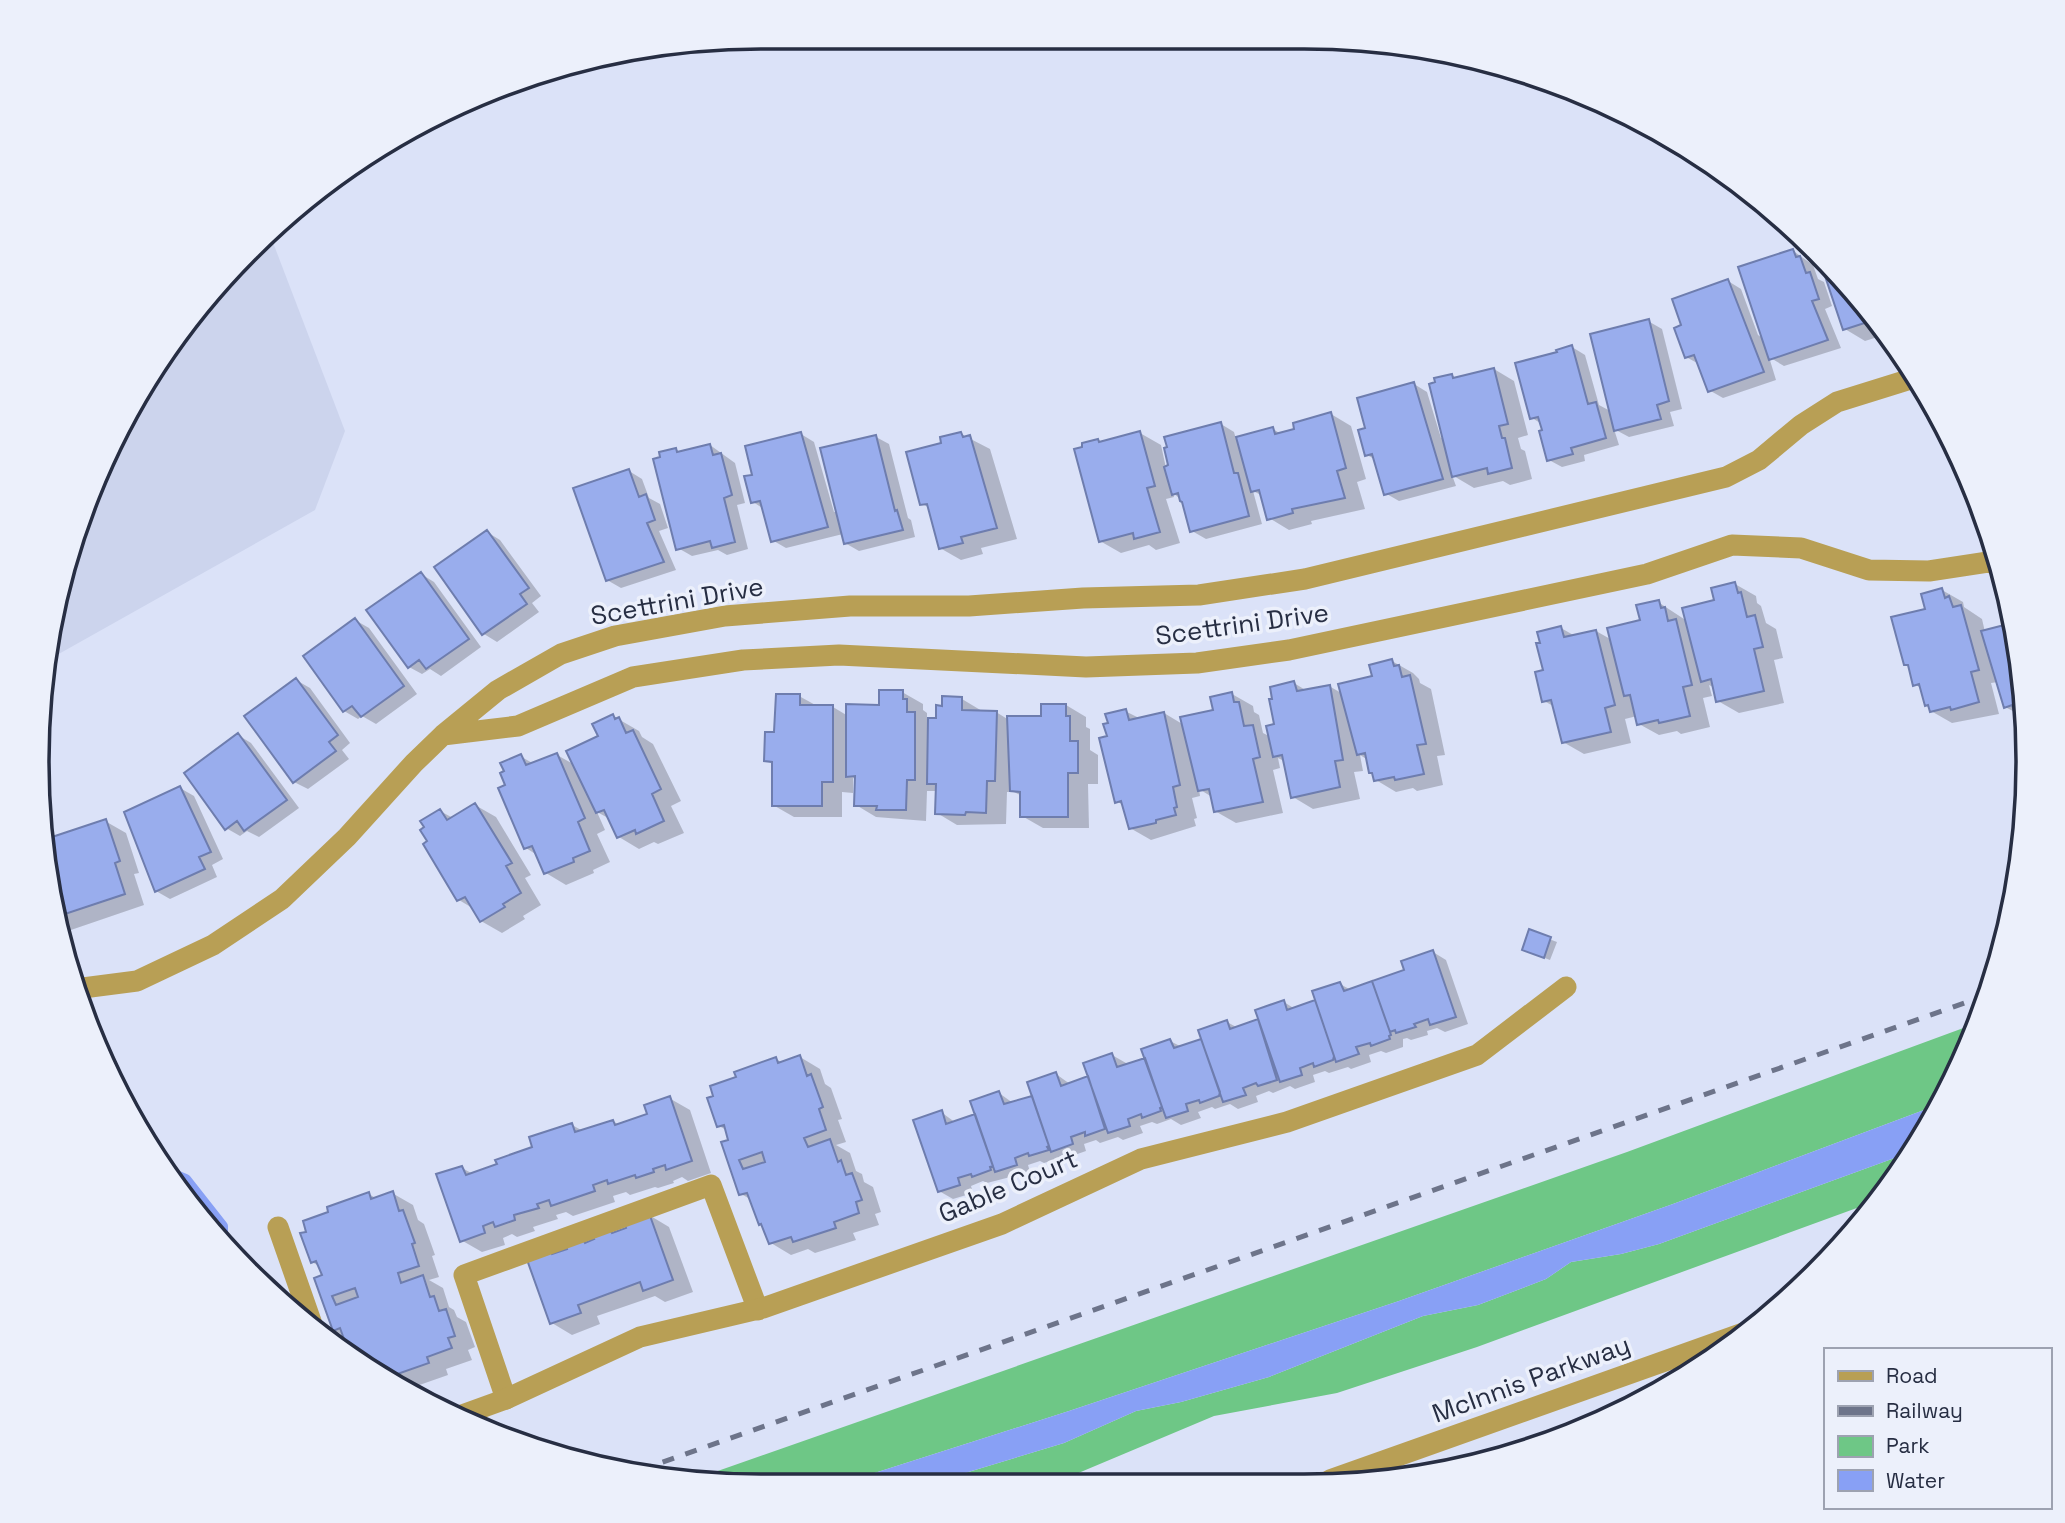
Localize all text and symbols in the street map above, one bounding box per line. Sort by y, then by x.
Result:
street label: Scettrini Drive [588,569,766,633]
street label: Scettrini Drive [1153,595,1331,653]
street label: Gable Court [933,1141,1083,1231]
street label: McInnis Parkway [1427,1327,1635,1431]
legend [1824,1348,2051,1509]
text: Road [1886,1362,1938,1389]
text: Railway [1886,1397,1963,1424]
text: Park [1886,1432,1930,1459]
text: Water [1886,1467,1945,1494]

